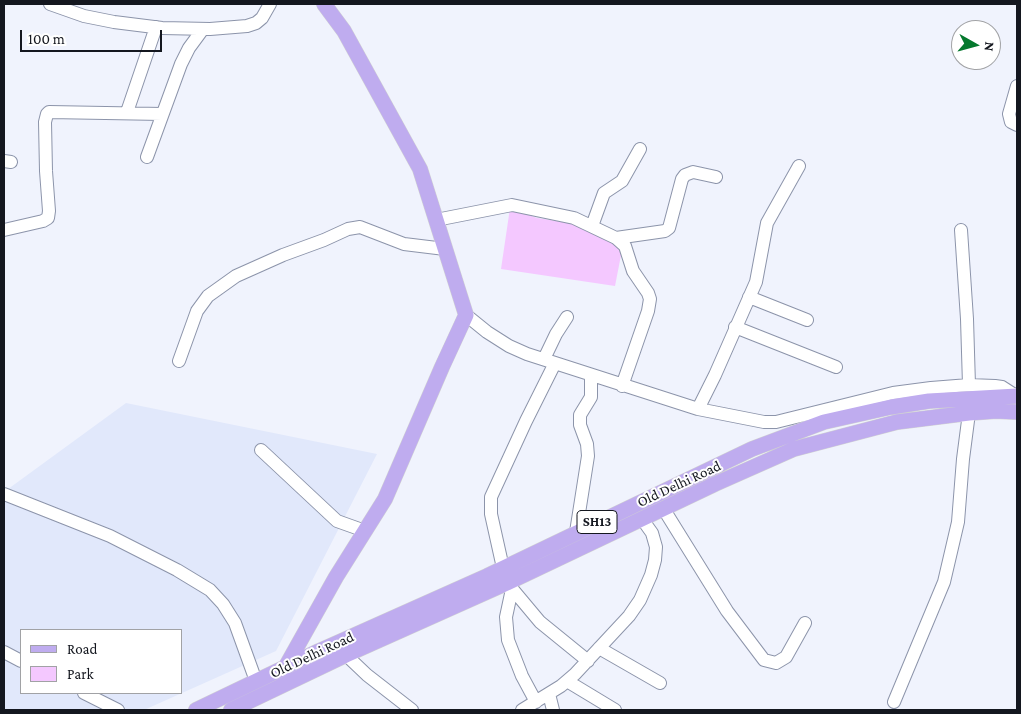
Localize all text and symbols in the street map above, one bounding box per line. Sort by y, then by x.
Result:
scale bar [22,20,165,52]
north arrow [951,20,1001,70]
text: 100 m [28,31,65,47]
text: N [981,41,998,52]
street label: Old Delhi Road [634,457,724,511]
road number: SH13 [577,511,617,534]
street label: Old Delhi Road [267,628,357,682]
legend [20,629,182,694]
text: Road [67,641,97,657]
text: Park [67,666,94,682]

